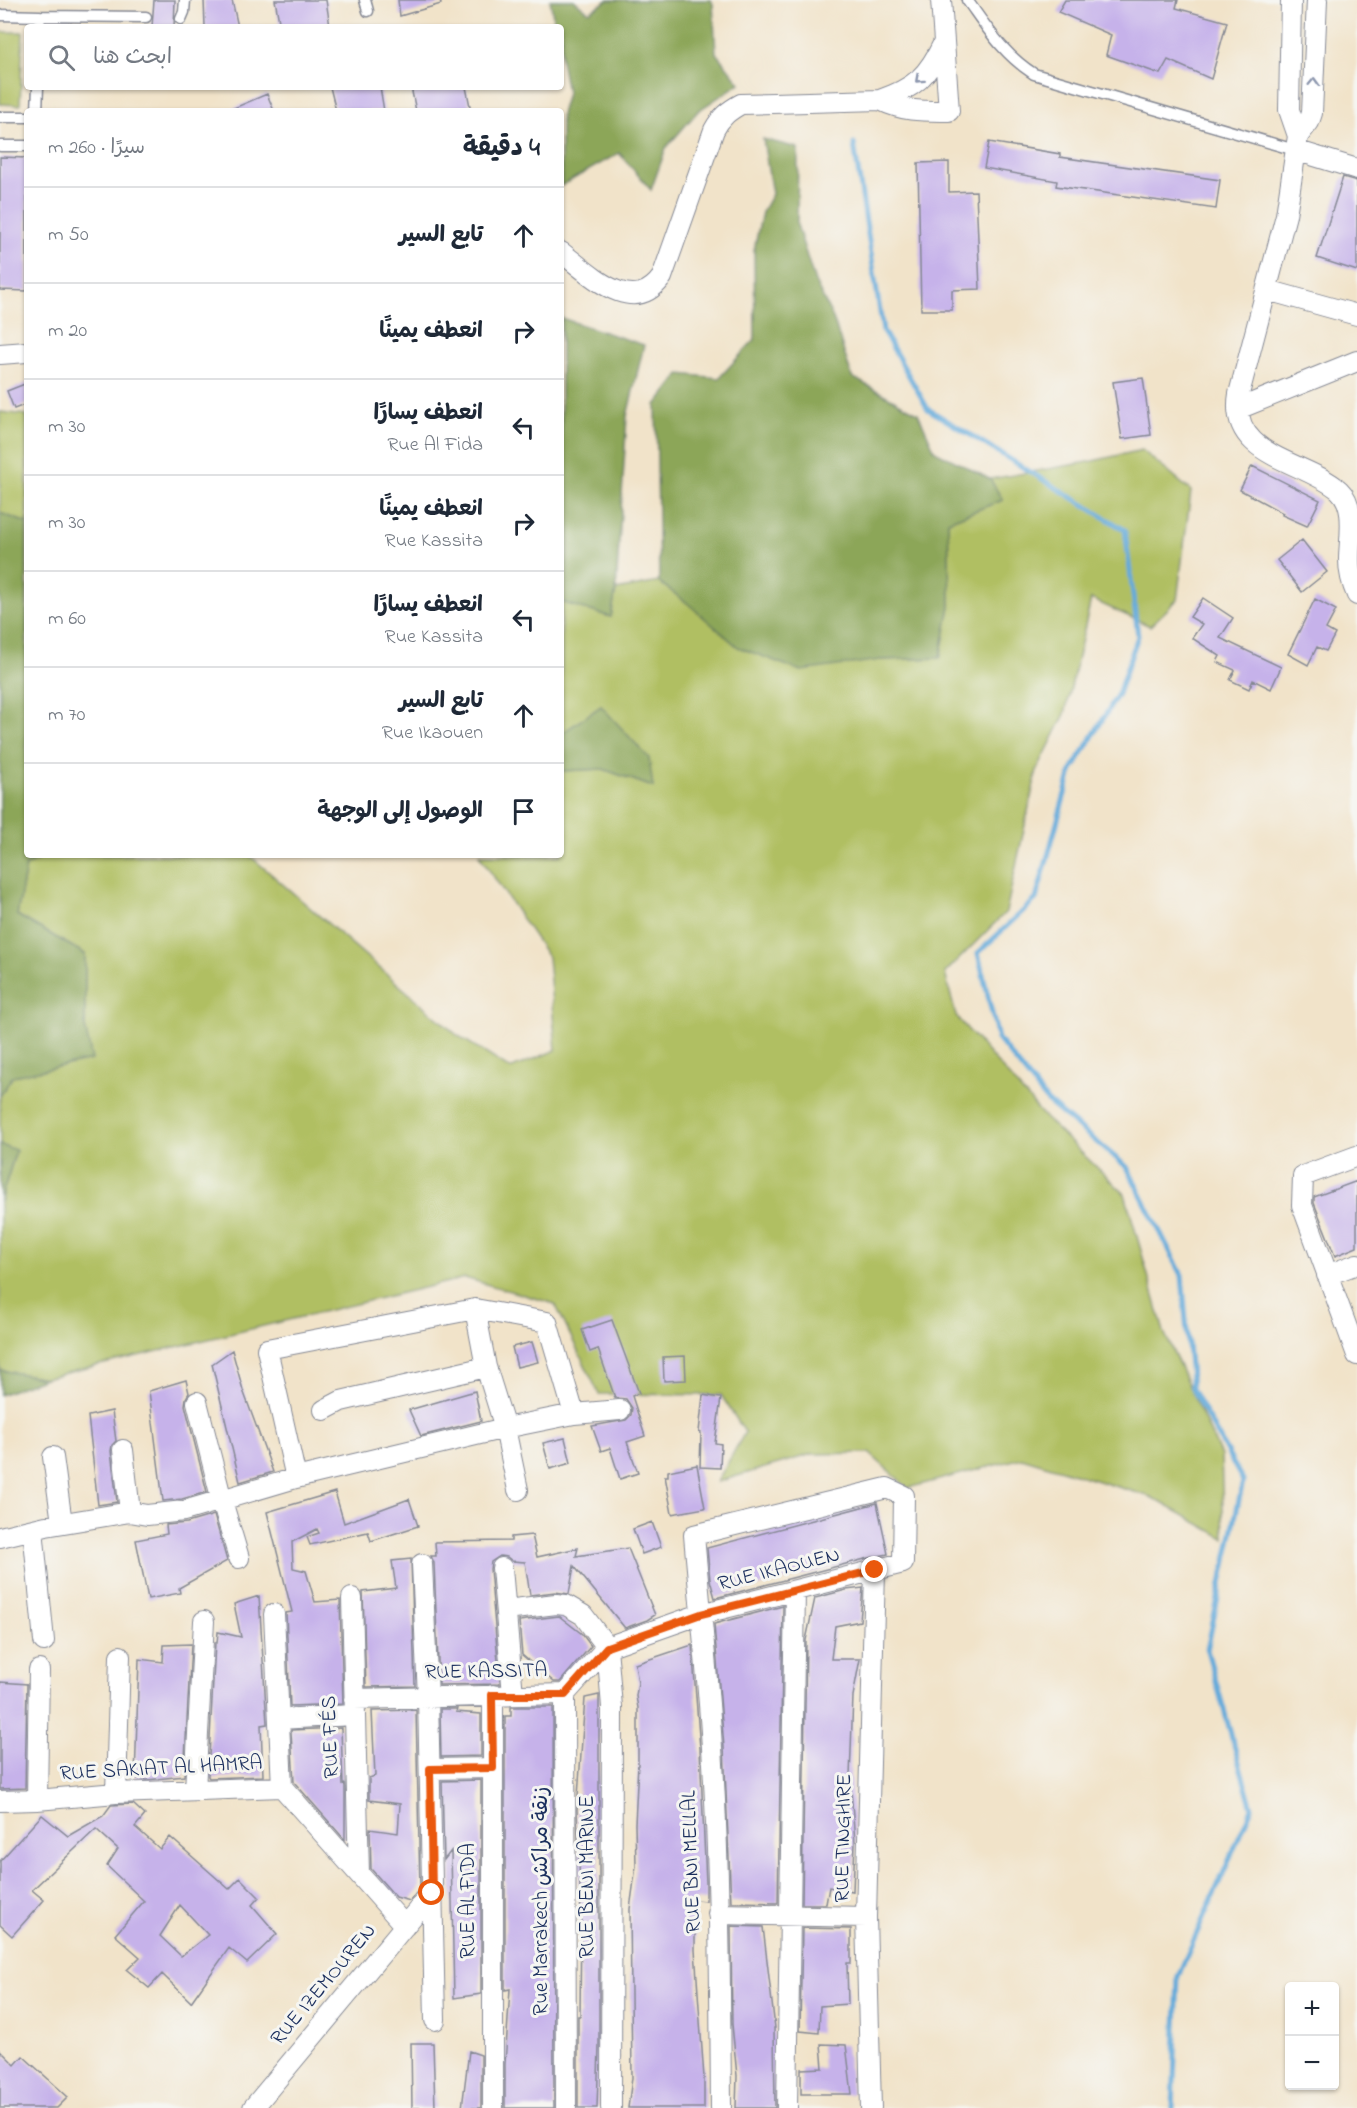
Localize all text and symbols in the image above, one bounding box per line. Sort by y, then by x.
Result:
search box [24,24,564,90]
icon: search [45,41,78,74]
text: ابحث هنا [93,42,172,74]
one-way arrow [916,72,926,83]
one-way arrow [1307,78,1320,87]
text: 4 دقيقة [463,130,540,168]
text: سيرًا · 260 m [48,134,145,163]
icon: ahead [507,219,540,252]
text: تابع السير [399,220,483,252]
text: 50 m [48,221,89,250]
icon: right [507,315,540,348]
text: انعطف يمينًا [379,316,483,348]
text: 20 m [48,317,87,346]
text: انعطف يسارًا [374,398,483,430]
icon: left [507,411,540,444]
text: 30 m [48,413,85,442]
text: Rue Al Fida [387,431,483,460]
text: انعطف يمينًا [379,494,483,526]
icon: right [507,507,540,540]
text: 30 m [48,509,85,538]
text: Rue Kassita [385,527,483,556]
text: انعطف يسارًا [374,590,483,622]
icon: left [507,603,540,636]
text: 60 m [48,605,86,634]
text: Rue Kassita [385,623,483,652]
text: تابع السير [399,686,483,718]
icon: ahead [507,699,540,732]
text: 70 m [48,701,85,730]
text: Rue Ikaouen [382,719,483,748]
icon: arrive [507,795,540,828]
text: الوصول إلى الوجهة [317,796,483,828]
street label: RUE IKAOUEN [715,1540,843,1600]
route end [861,1556,887,1582]
street label: RUE KASSITA [424,1656,548,1688]
street label: RUE FÉS [315,1695,347,1779]
street label: RUE SAKIAT AL HAMRA [59,1749,263,1789]
street label: RUE TINGHIRE [828,1773,860,1903]
street label: Rue Marrakech زنقة مراكش [527,1787,557,2015]
street label: RUE BNI MELLAL [675,1790,709,1934]
street label: RUE BENI MARINE [573,1795,603,1959]
street label: RUE AL FIDA [454,1843,484,1959]
route start [418,1879,444,1905]
street label: RUE IZEMOUREN [264,1918,384,2052]
map controls [1285,1982,1339,2090]
button: + [1285,1982,1339,2036]
button: − [1285,2036,1339,2090]

